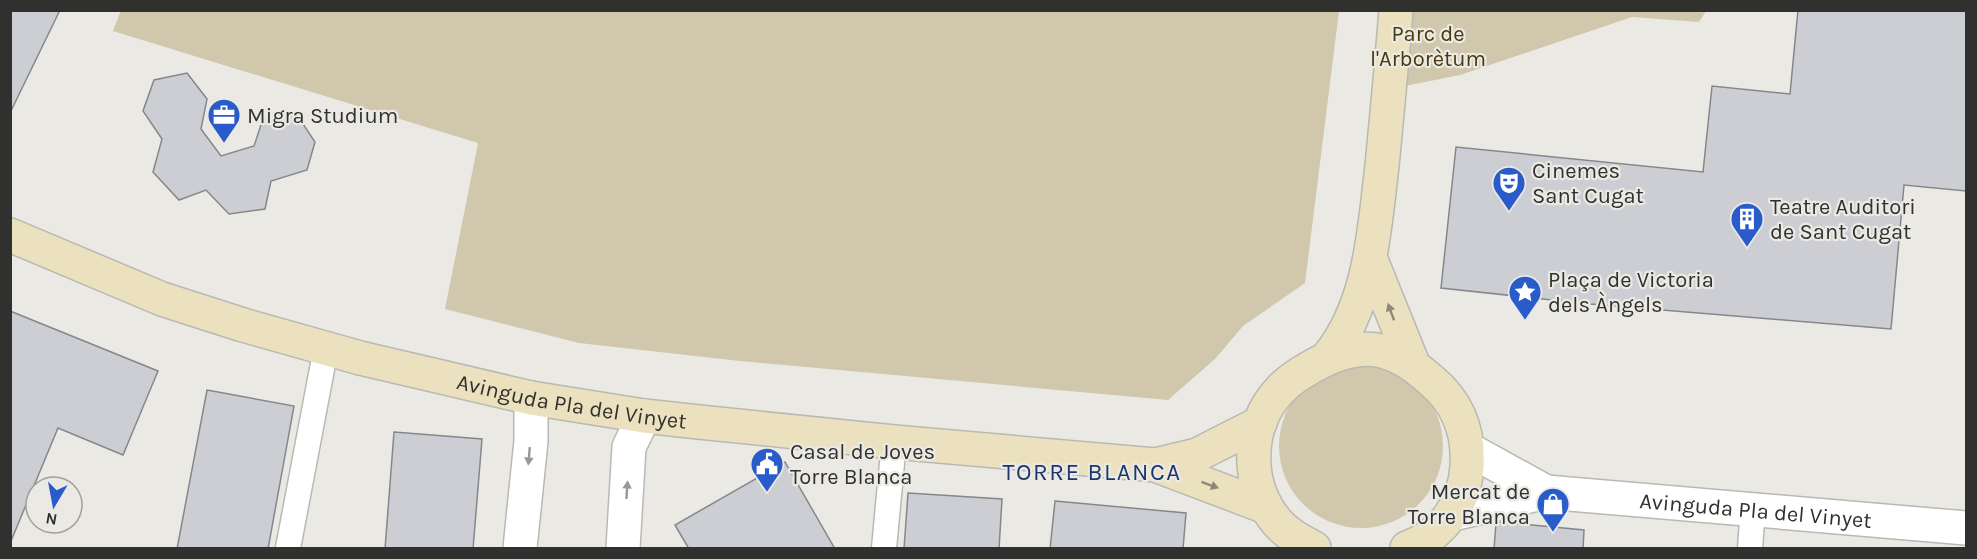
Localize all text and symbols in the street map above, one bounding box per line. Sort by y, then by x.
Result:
park label: Parc de l'Arborètum [1370,21,1486,72]
office icon: Migra Studium [206,97,242,144]
place label: Migra Studium [247,103,398,129]
place label: Cinemes Sant Cugat [1532,158,1644,209]
theatre icon: Cinemes Sant Cugat [1491,165,1527,212]
place label: Teatre Auditori de Sant Cugat [1770,194,1916,245]
building icon: Teatre Auditori de Sant Cugat [1729,201,1765,248]
place label: Plaça de Victoria dels Àngels [1548,267,1714,318]
place icon: Plaça de Victoria dels Àngels [1507,274,1543,321]
one-way arrow [1386,303,1396,321]
street label: Avinguda Pla del Vinyet [454,369,688,435]
place label: Casal de Joves Torre Blanca [790,439,935,490]
public building icon: Casal de Joves Torre Blanca [749,446,785,493]
one-way arrow [524,447,534,466]
district label: TORRE BLANCA [1003,458,1181,486]
north arrow [24,475,84,535]
place label: Mercat de Torre Blanca [1408,479,1530,530]
one-way arrow [622,481,631,500]
one-way arrow [1201,481,1219,490]
shop icon: Mercat de Torre Blanca [1535,486,1571,533]
street label: Avinguda Pla del Vinyet [1639,488,1873,534]
text: N [44,509,59,530]

